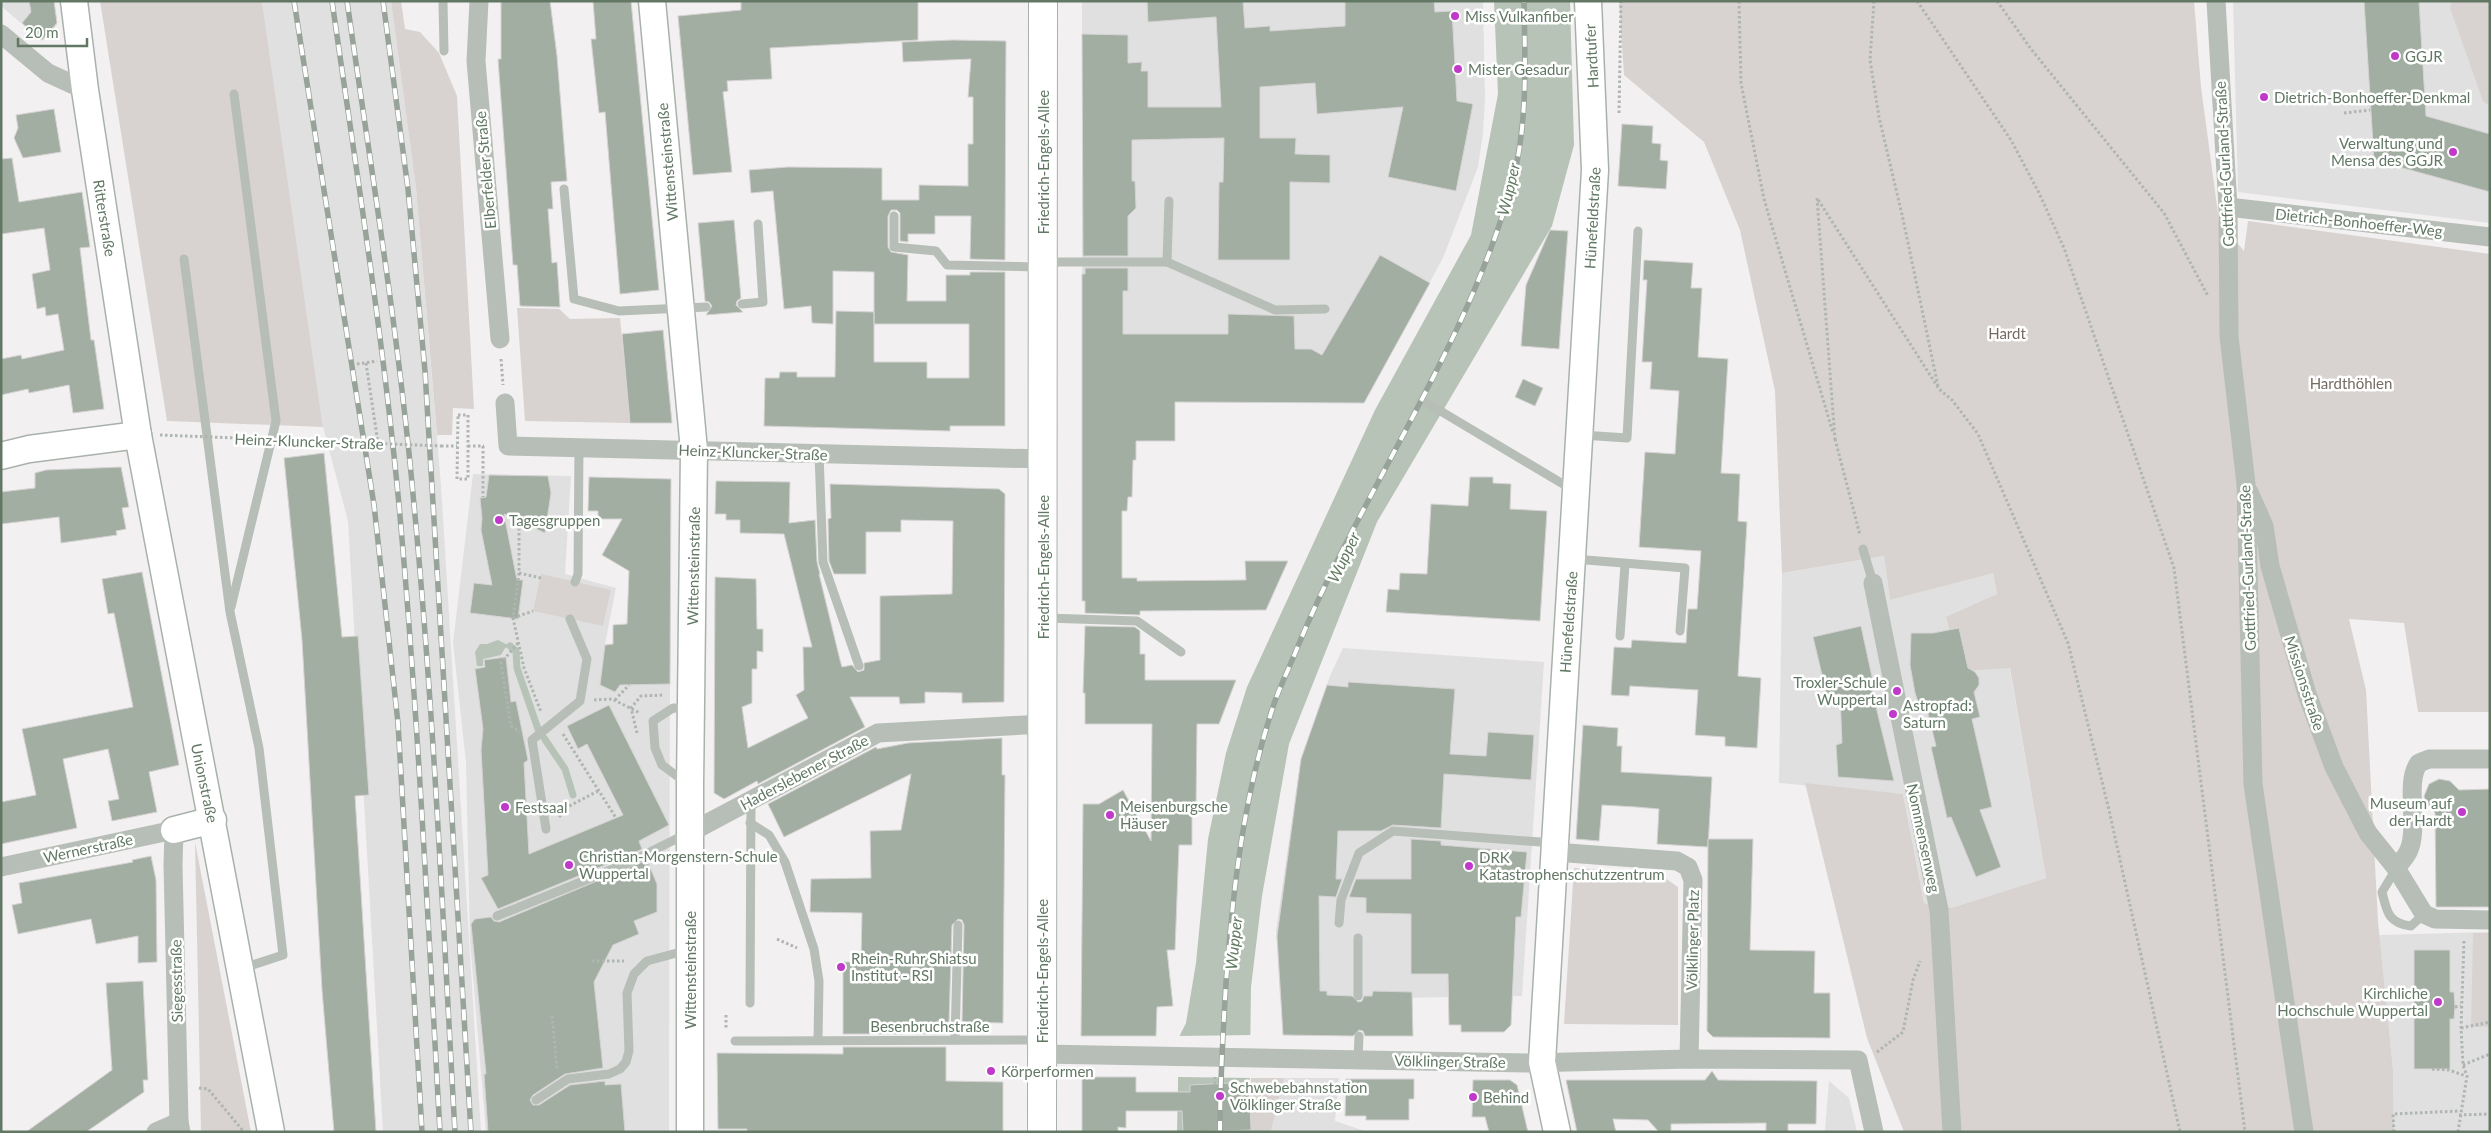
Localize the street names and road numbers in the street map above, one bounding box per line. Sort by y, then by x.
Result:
street label: Hardtufer [1580,23,1602,89]
street label: Gottfried-Gurland-Straße [2211,81,2237,247]
street label: Friedrich-Engels-Allee [1034,90,1052,234]
street label: Wittensteinstraße [653,102,681,222]
street label: Elberfelder Straße [471,110,499,230]
street label: Hünefeldstraße [1580,166,1604,269]
street label: Ritterstraße [90,178,120,258]
street label: Dietrich-Bonhoeffer-Weg [2275,204,2444,240]
street label: Heinz-Kluncker-Straße [234,429,384,453]
street label: Heinz-Kluncker-Straße [678,440,828,464]
street label: Gottfried-Gurland-Straße [2235,485,2259,651]
street label: Friedrich-Engels-Allee [1034,495,1052,639]
street label: Wittensteinstraße [683,506,703,625]
street label: Hünefeldstraße [1555,570,1581,674]
street label: Missionsstraße [2281,633,2329,733]
street label: Haderslebener Straße [737,731,871,813]
street label: Unionstraße [188,742,222,825]
street label: Nommensenweg [1904,782,1944,894]
street label: Wernerstraße [42,830,134,866]
street label: Völklinger Platz [1682,889,1702,991]
street label: Friedrich-Engels-Allee [1033,899,1051,1043]
street label: Wittensteinstraße [681,911,699,1029]
street label: Siegesstraße [166,939,186,1023]
street label: Besenbruchstraße [870,1017,990,1035]
street label: Völklinger Straße [1394,1051,1506,1071]

